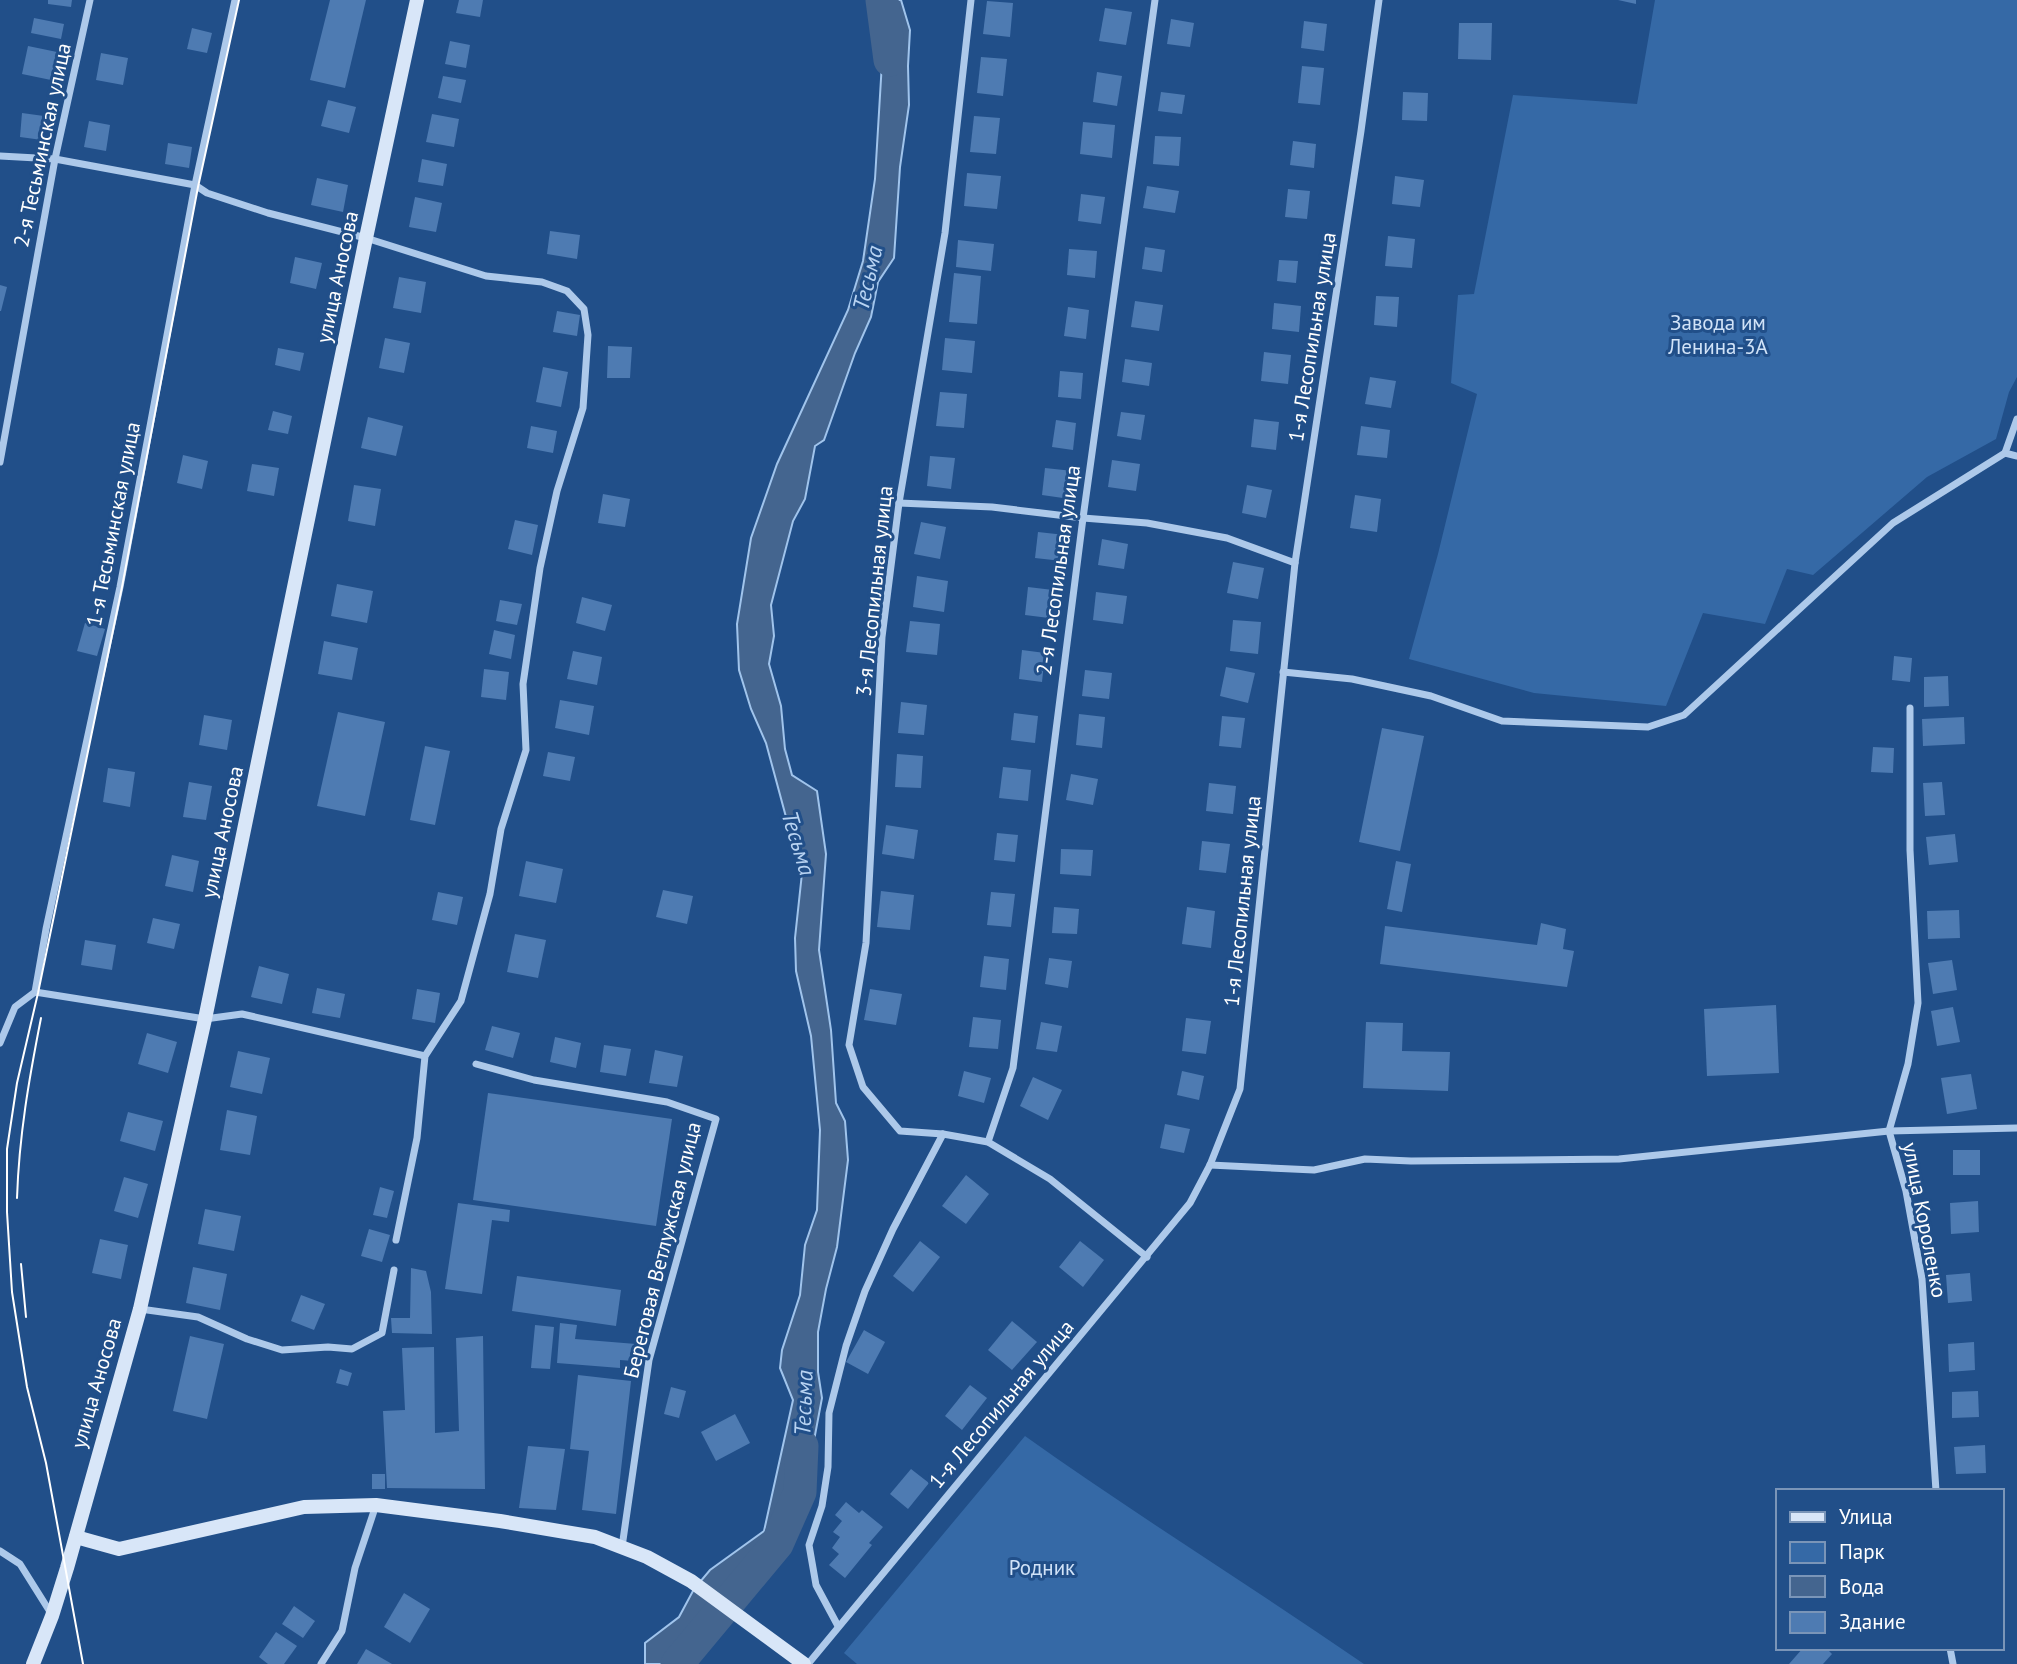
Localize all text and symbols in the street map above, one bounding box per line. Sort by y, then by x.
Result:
street label: 2-я Тесьминская улица [7,41,77,249]
street label: улица Аносова [310,208,364,346]
street label: 1-я Лесопильная улица [1282,230,1342,444]
water label: Тесьма [845,243,889,313]
park label: Завода им Ленина-3А [1667,309,1769,360]
street label: 1-я Тесьминская улица [80,419,146,629]
street label: 2-я Лесопильная улица [1030,463,1086,677]
street label: 3-я Лесопильная улица [849,484,899,698]
street label: улица Аносова [195,763,249,901]
street label: 1-я Лесопильная улица [1217,794,1267,1008]
water label: Тесьма [776,807,822,879]
street label: Береговая Ветлужская улица [617,1119,707,1381]
street label: улица Короленко [1897,1140,1953,1300]
street label: 1-я Лесопильная улица [923,1314,1079,1494]
street label: улица Аносова [64,1315,128,1451]
water label: Тесьма [787,1370,819,1436]
legend [1776,1489,2003,1650]
text: Улица [1839,1503,1893,1530]
text: Парк [1839,1538,1885,1565]
park label: Родник [1009,1554,1075,1581]
text: Вода [1839,1573,1884,1600]
text: Здание [1839,1608,1906,1635]

